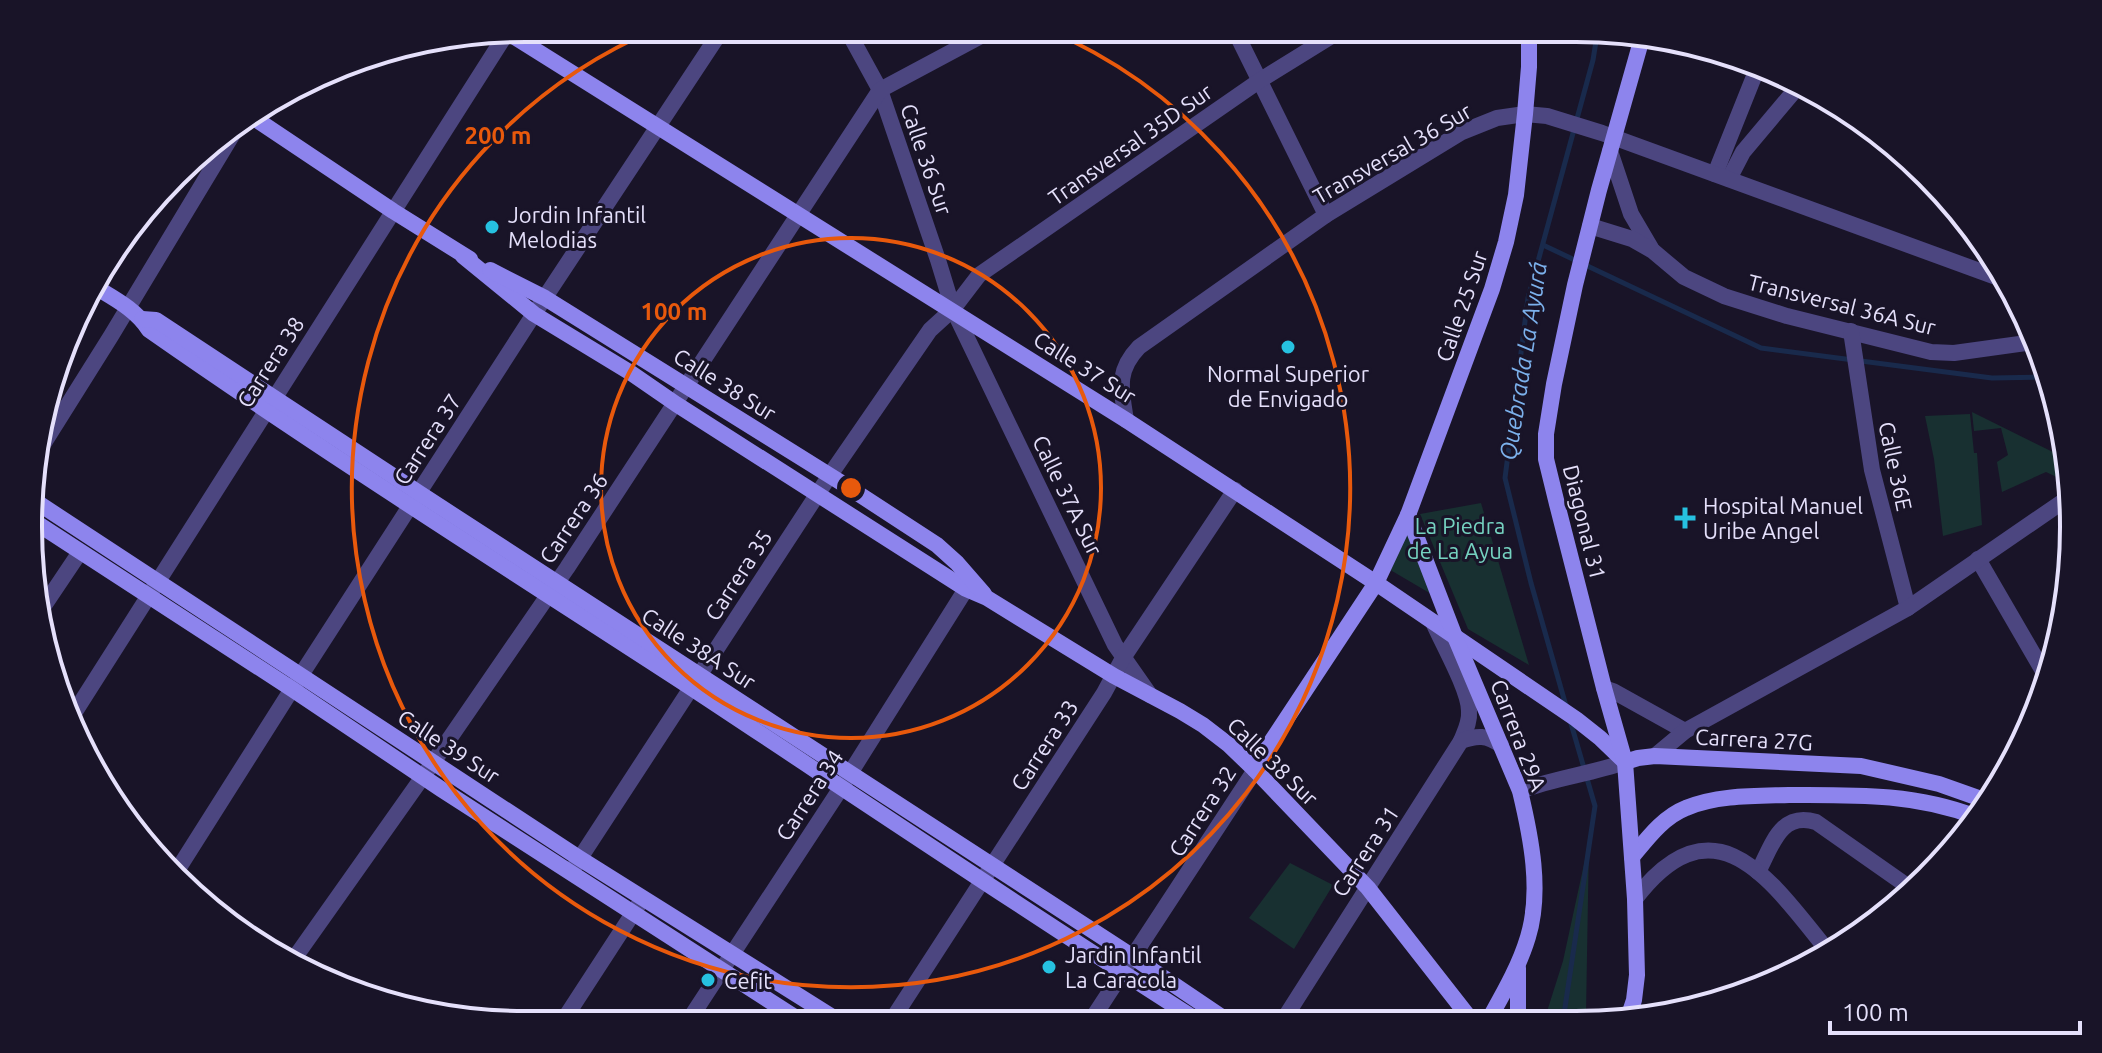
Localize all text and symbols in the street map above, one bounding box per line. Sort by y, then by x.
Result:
street label: Transversal 35D Sur [1043,78,1217,210]
street label: Transversal 36 Sur [1309,97,1476,208]
street label: Calle 36 Sur [896,100,958,218]
text: 200 m [465,122,531,149]
place label: Jordin Infantil Melodias [508,202,646,252]
marker: Jordin Infantil Melodias [483,218,501,236]
street label: Calle 25 Sur [1430,247,1492,365]
water label: Quebrada La Ayurá [1494,260,1553,462]
street label: Transversal 36A Sur [1746,269,1939,340]
text: 100 m [641,298,707,325]
street label: Carrera 38 [231,312,309,412]
street label: Calle 37 Sur [1029,326,1141,409]
marker: Normal Superior de Envigado [1279,338,1297,356]
street label: Calle 38 Sur [669,343,781,426]
place label: Normal Superior de Envigado [1207,361,1370,411]
street label: Carrera 37 [388,389,466,489]
street label: Calle 36E [1874,419,1918,513]
street label: Calle 37A Sur [1028,431,1108,560]
street label: Diagonal 31 [1559,462,1611,582]
street label: Carrera 36 [534,468,612,568]
centre of rings [837,474,865,502]
place label: Hospital Manuel Uribe Angel [1703,493,1863,543]
marker: Hospital Manuel Uribe Angel [1674,507,1696,529]
park label: La Piedra de La Ayua [1407,513,1513,563]
street label: Carrera 35 [699,525,777,625]
street label: Calle 38A Sur [638,602,761,694]
street label: Carrera 29A [1486,676,1552,795]
street label: Carrera 33 [1005,695,1083,795]
street label: Calle 39 Sur [394,704,505,788]
street label: Calle 38 Sur [1223,712,1324,811]
street label: Carrera 27G [1695,723,1813,755]
street label: Carrera 34 [770,745,848,845]
street label: Carrera 32 [1163,761,1241,861]
street label: Carrera 31 [1326,801,1404,901]
place label: Jardin Infantil La Caracola [1065,942,1202,992]
marker: Jardin Infantil La Caracola [1040,958,1058,976]
place label: Cefit [724,968,772,993]
marker: Cefit [699,971,717,989]
scale bar [1830,985,2080,1035]
text: 100 m [1842,999,1909,1026]

